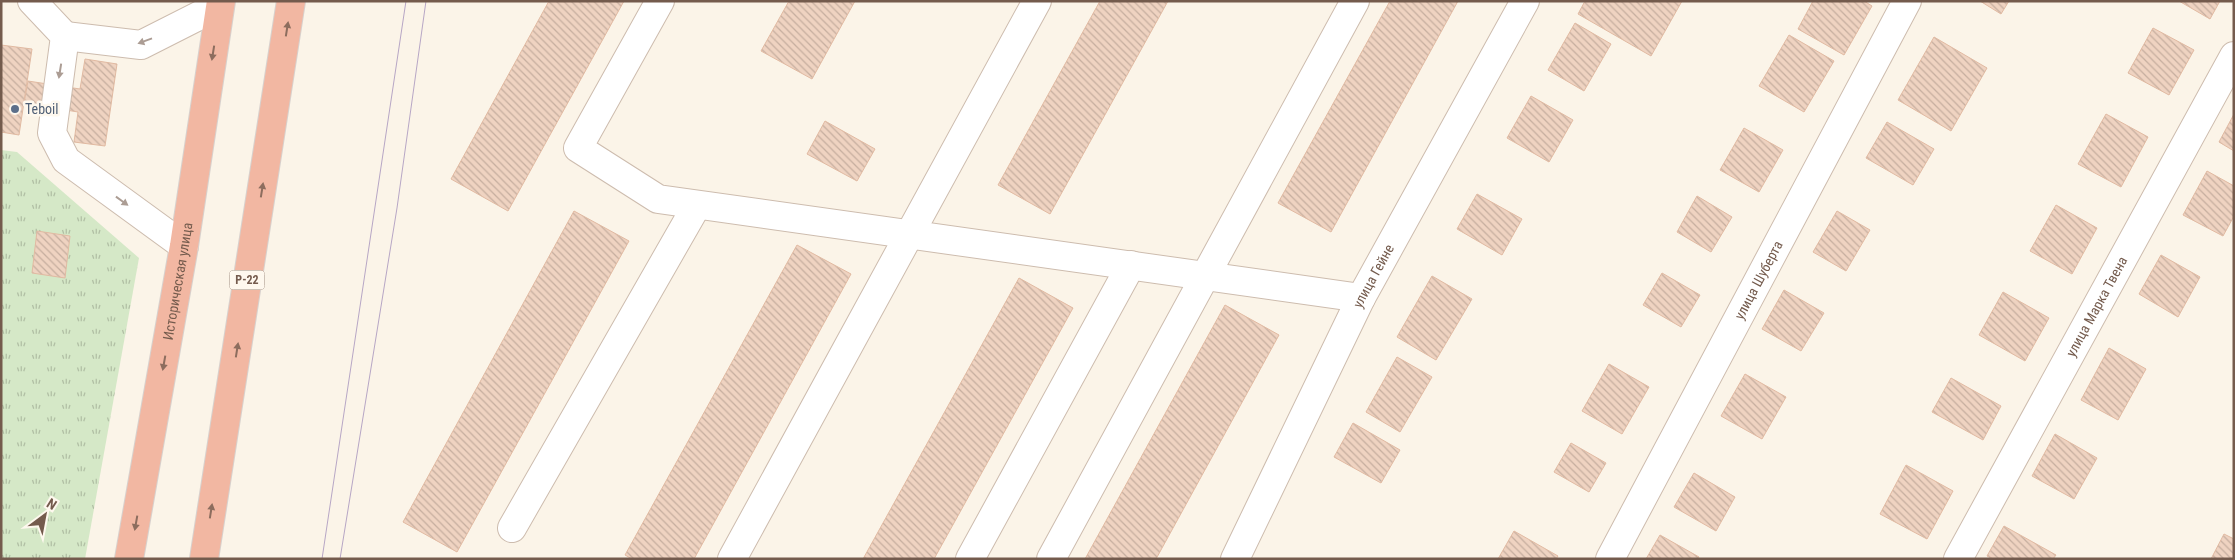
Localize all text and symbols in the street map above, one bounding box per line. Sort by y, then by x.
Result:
one-way arrow [283,21,291,37]
one-way arrow [137,38,152,46]
one-way arrow [209,45,217,61]
one-way arrow [55,64,63,80]
place label: Teboil [25,101,59,117]
marker: Teboil [9,103,21,115]
one-way arrow [258,181,266,197]
one-way arrow [115,196,129,206]
street label: Историческая улица [160,221,195,341]
street label: улица Шуберта [1731,238,1786,322]
street label: улица Гейне [1350,241,1397,310]
street label: улица Марка Твена [2063,254,2130,359]
road number: Р-22 [230,270,264,290]
one-way arrow [233,342,241,358]
one-way arrow [159,356,167,372]
north arrow [20,490,70,540]
text: N [44,495,60,513]
one-way arrow [208,502,216,518]
one-way arrow [131,516,139,532]

